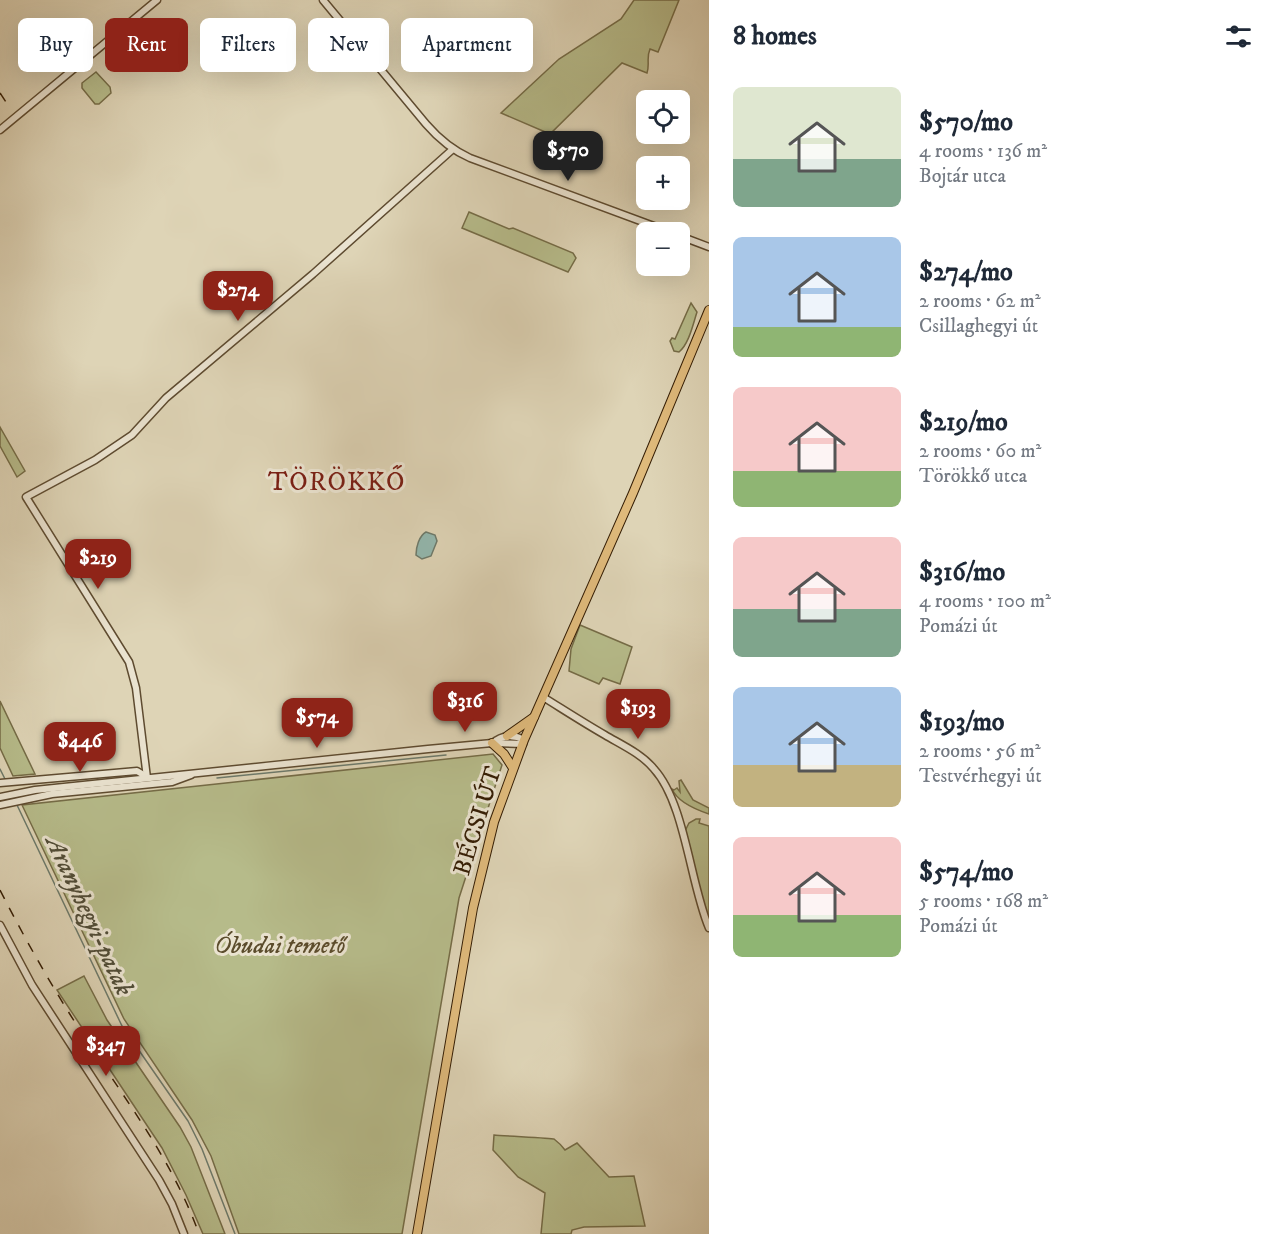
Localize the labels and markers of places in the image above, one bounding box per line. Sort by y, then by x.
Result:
pin: $570 [532,131,604,182]
pin: $274 [202,271,274,322]
pin: $219 [62,539,134,590]
pin: $316 [429,682,501,733]
pin: $193 [602,689,674,740]
pin: $574 [281,698,353,749]
pin: $446 [44,722,116,773]
pin: $347 [70,1026,142,1077]

